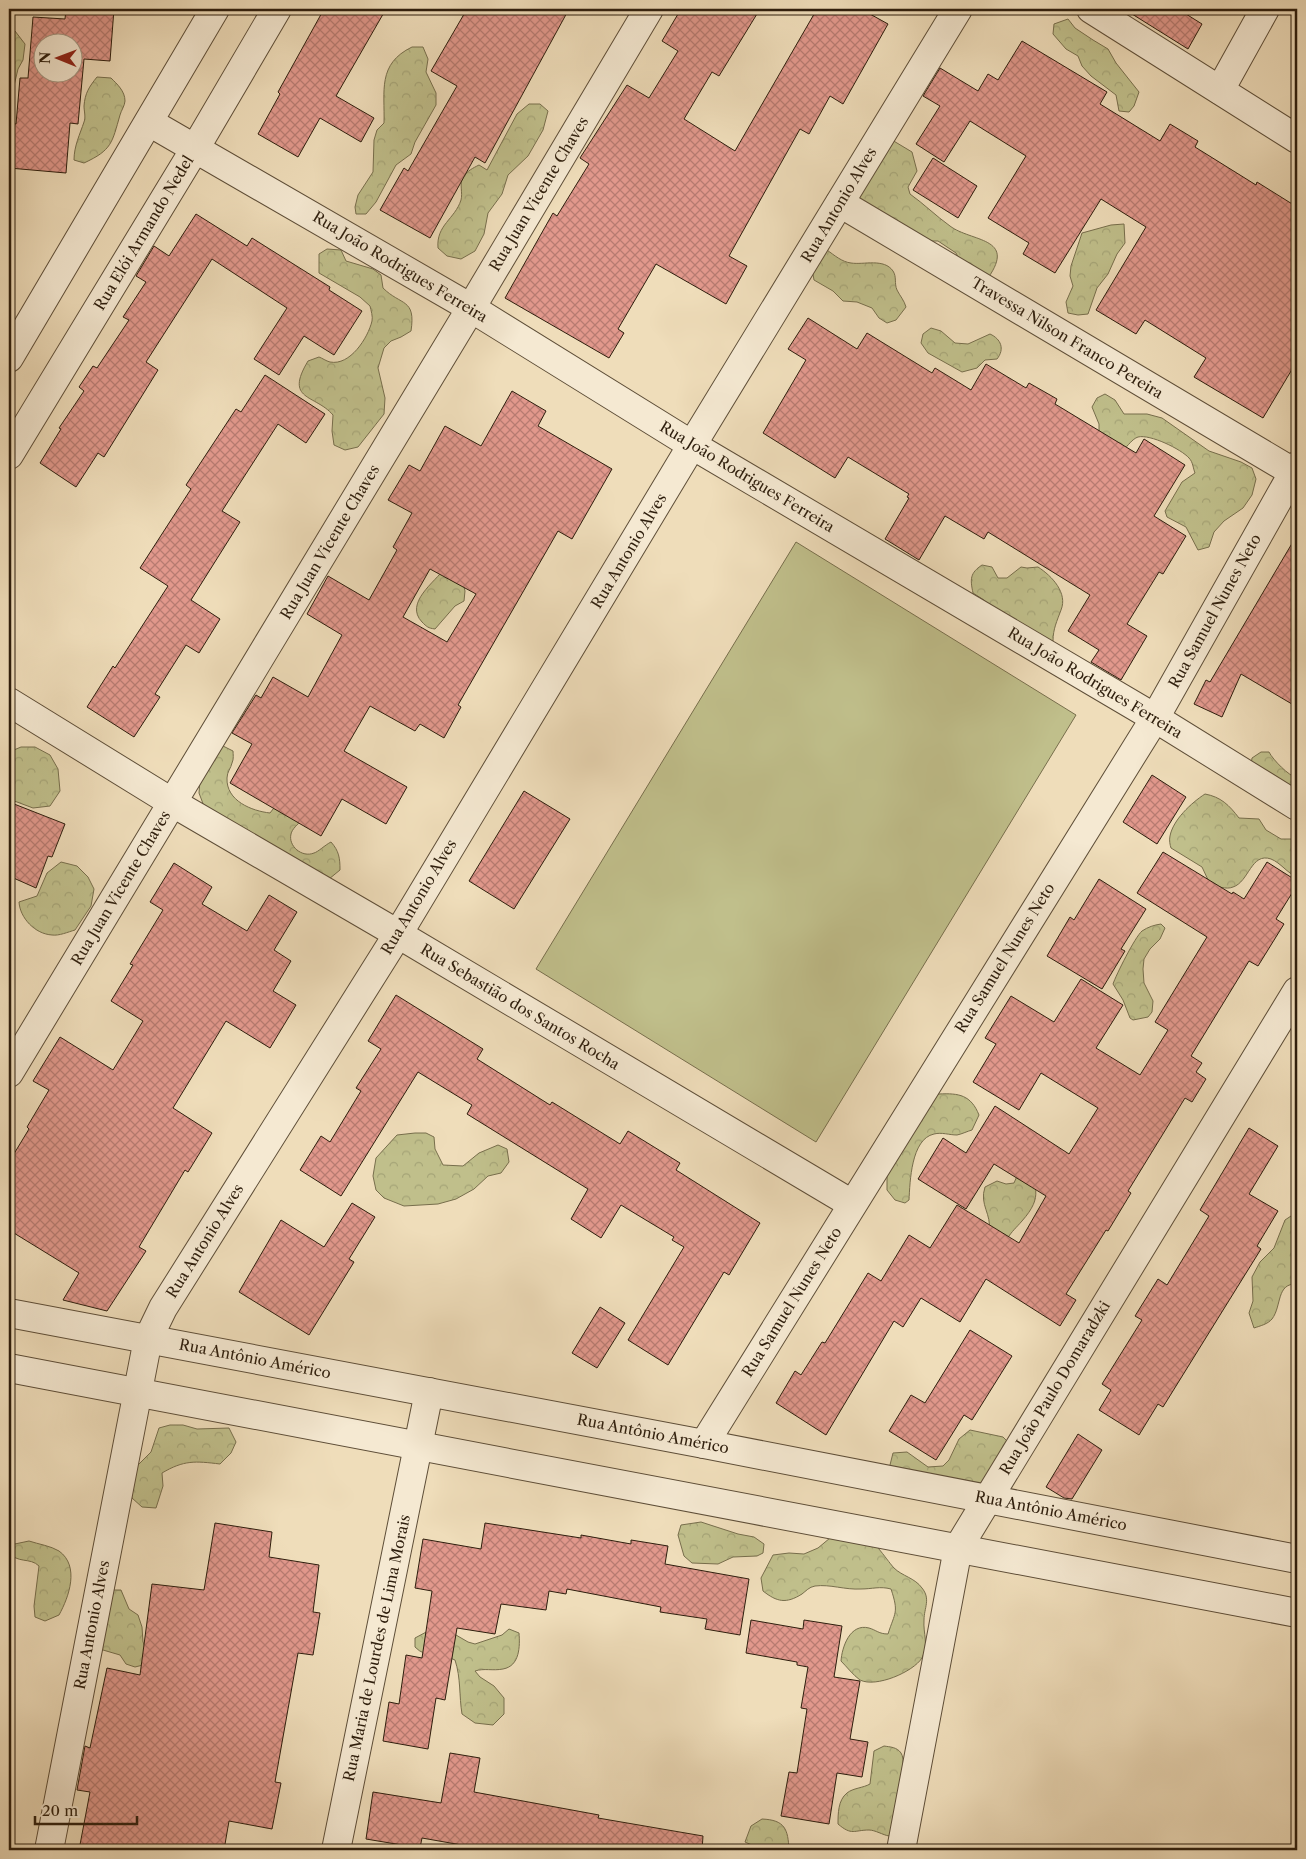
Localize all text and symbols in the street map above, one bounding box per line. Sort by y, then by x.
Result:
north arrow [32,32,82,82]
text: N [36,52,54,64]
street label: Rua Juan Vicente Chaves [485,113,592,274]
street label: Rua Antonio Alves [797,144,880,266]
street label: Rua Elói Armando Nedel [90,151,198,314]
street label: Rua João Rodrigues Ferreira [309,207,491,326]
street label: Travessa Nilson Franco Pereira [968,273,1167,403]
street label: Rua João Rodrigues Ferreira [656,417,838,536]
street label: Rua Juan Vicente Chaves [276,461,383,622]
street label: Rua Antonio Alves [587,490,670,612]
street label: Rua Samuel Nunes Neto [1164,530,1265,691]
street label: Rua João Rodrigues Ferreira [1004,623,1186,742]
street label: Rua Juan Vicente Chaves [67,807,174,968]
street label: Rua Antonio Alves [377,836,460,958]
street label: Rua Samuel Nunes Neto [951,879,1059,1036]
street label: Rua Sebastião dos Santos Rocha [417,939,623,1074]
street label: Rua Antonio Alves [162,1180,247,1301]
street label: Rua Samuel Nunes Neto [738,1223,846,1380]
street label: Rua João Paulo Domaradzki [995,1297,1114,1478]
street label: Rua Antônio Américo [178,1334,333,1383]
street label: Rua Antônio Américo [576,1409,731,1458]
street label: Rua Antônio Américo [974,1486,1129,1535]
street label: Rua Maria de Lourdes de Lima Morais [339,1513,414,1783]
street label: Rua Antonio Alves [70,1559,113,1691]
scale bar [35,1794,138,1826]
text: 20 m [42,1801,78,1820]

